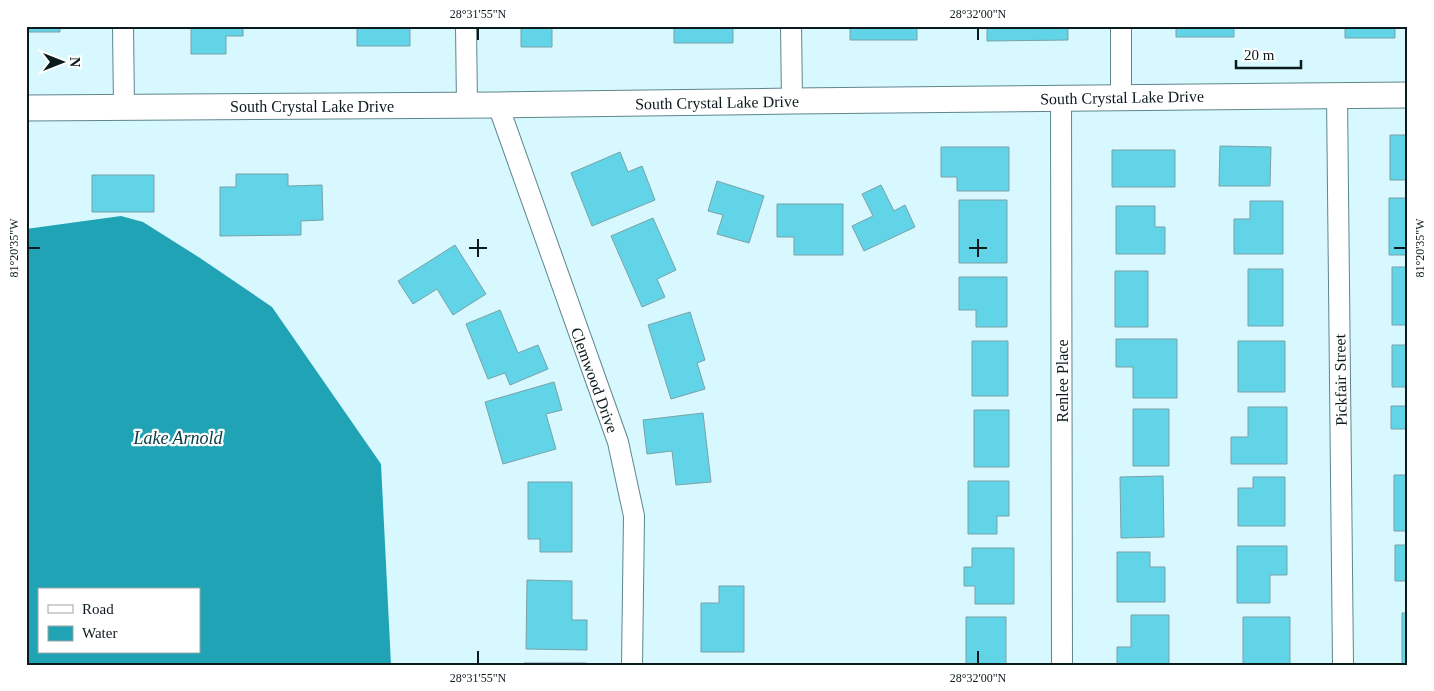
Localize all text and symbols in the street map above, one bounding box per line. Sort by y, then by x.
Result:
text: 28°31'55"N [450,7,507,21]
text: 28°32'00"N [950,7,1007,21]
north arrow [38,38,88,88]
scale bar [1236,38,1302,70]
text: 20 m [1244,47,1275,63]
text: N [67,57,82,67]
street label: South Crystal Lake Drive [1040,88,1204,108]
street label: South Crystal Lake Drive [635,93,799,113]
street label: South Crystal Lake Drive [230,98,394,116]
text: 81°20'35"W [7,218,21,278]
text: 81°20'35"W [1413,218,1427,278]
street label: Clemwood Drive [568,325,621,435]
street label: Pickfair Street [1331,333,1350,426]
street label: Renlee Place [1054,339,1071,423]
water label: Lake Arnold [132,428,224,448]
legend [38,588,200,654]
text: Road [82,601,114,617]
text: Water [82,625,117,641]
text: 28°31'55"N [450,671,507,685]
text: 28°32'00"N [950,671,1007,685]

